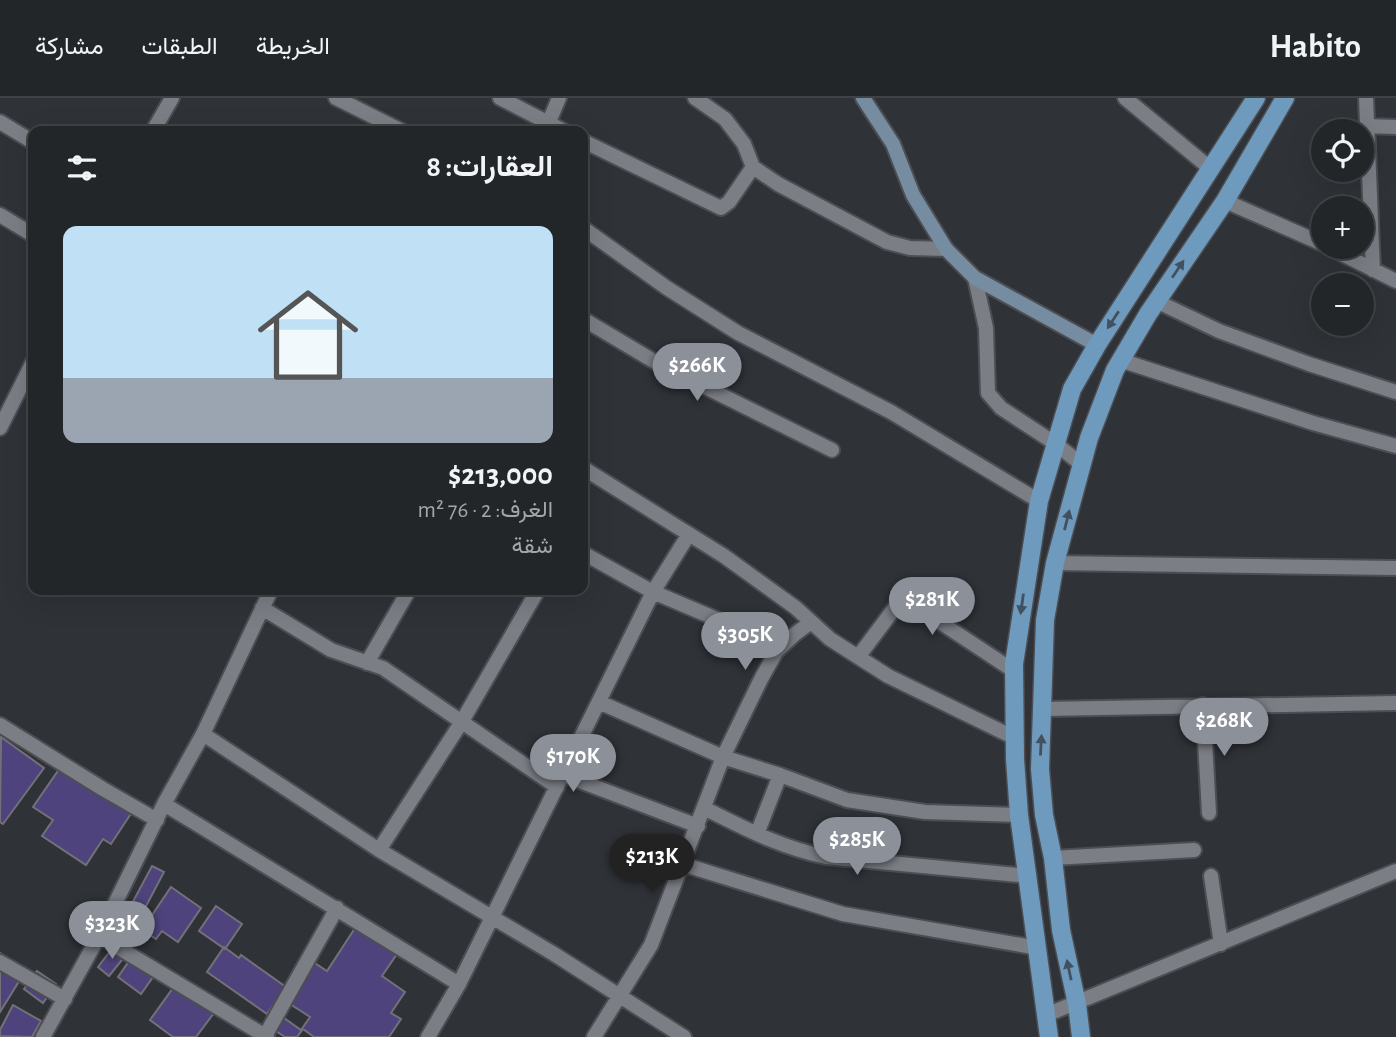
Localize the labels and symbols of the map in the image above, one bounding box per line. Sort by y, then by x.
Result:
one-way arrow [1171,260,1185,278]
one-way arrow [1106,311,1120,329]
pin: $266K [648,344,746,403]
one-way arrow [1062,509,1073,531]
pin: $281K [883,578,981,637]
one-way arrow [1017,593,1028,615]
pin: $305K [696,612,794,672]
pin: $268K [1175,698,1273,758]
one-way arrow [1036,733,1047,755]
pin: $170K [524,734,622,794]
pin: $285K [808,818,906,877]
pin: $213K [603,834,701,894]
pin: $323K [63,902,161,961]
one-way arrow [1064,959,1075,981]

